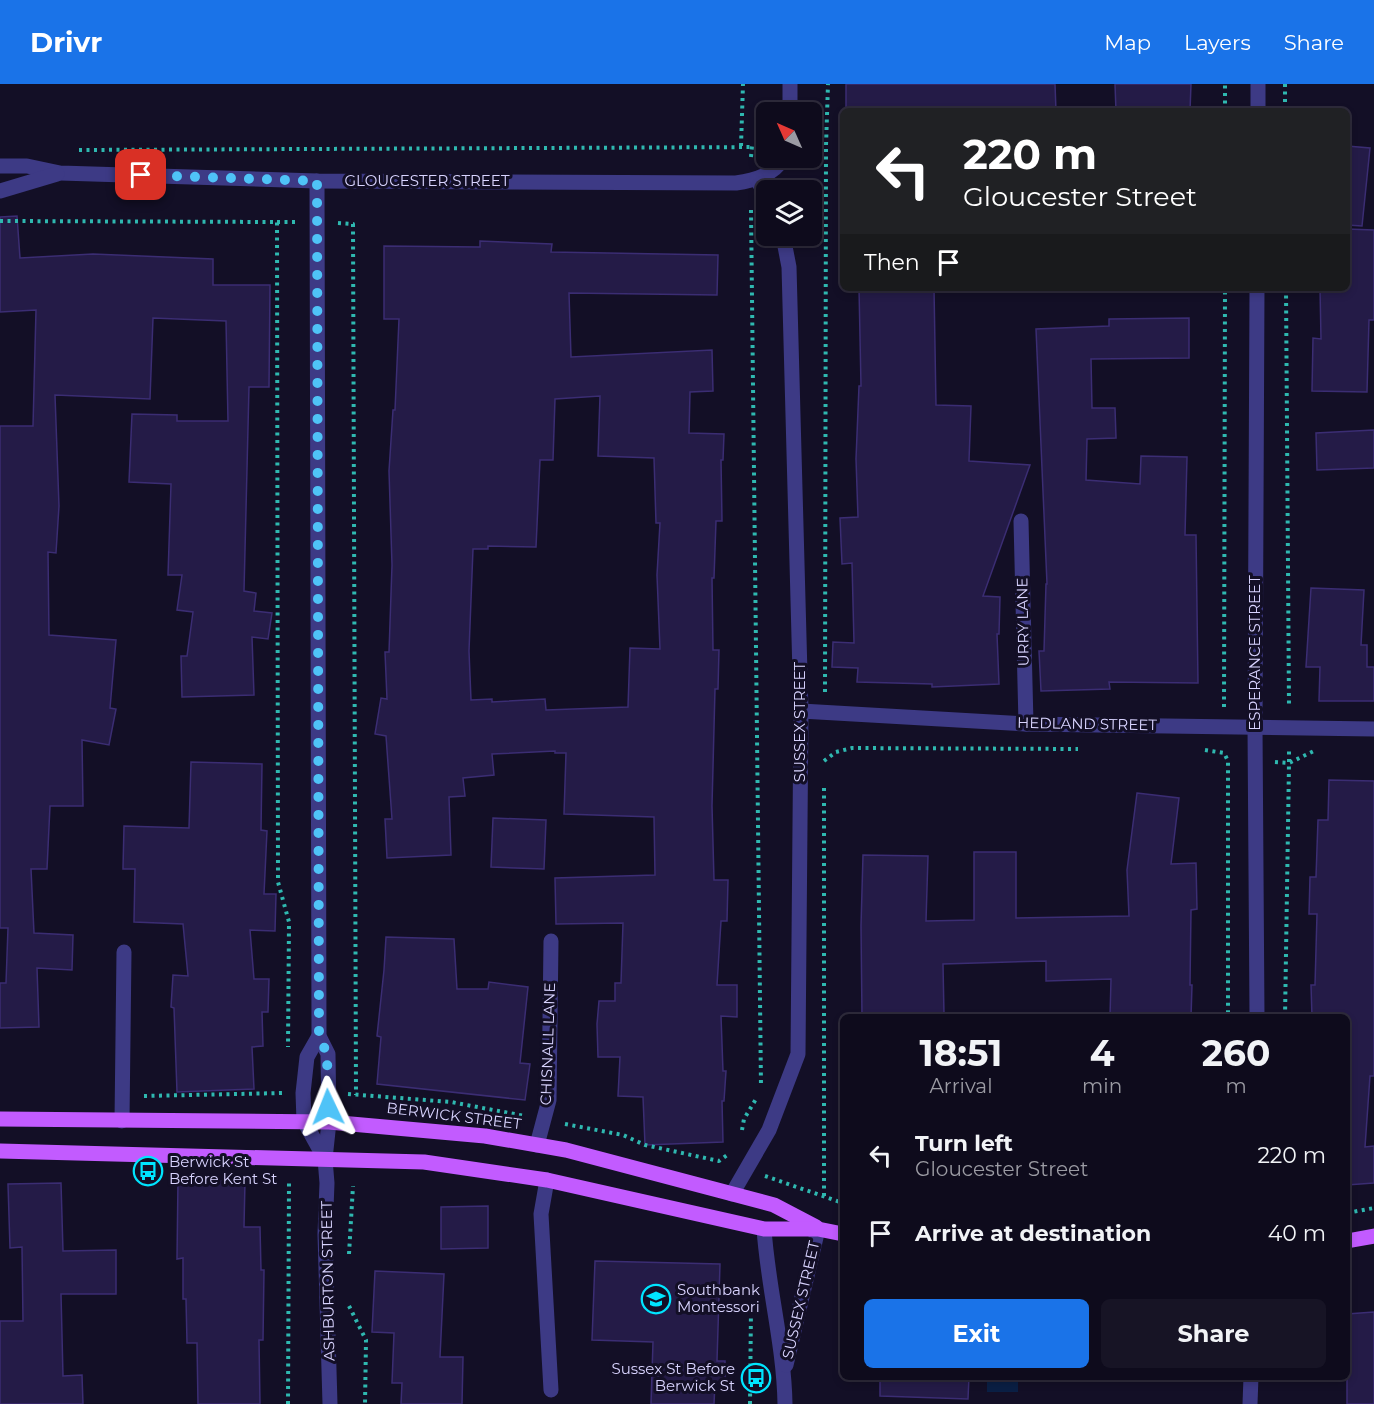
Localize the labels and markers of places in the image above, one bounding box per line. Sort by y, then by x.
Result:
pin [115,149,166,200]
place label: Berwick St Before Kent St [169,1152,277,1188]
bus stop icon: Berwick St Before Kent St [132,1155,164,1187]
place label: Southbank Montessori [677,1280,760,1316]
school or university icon: Southbank Montessori [640,1283,672,1315]
place label: Sussex St Before Berwick St [611,1359,735,1395]
bus stop icon: Sussex St Before Berwick St [740,1362,772,1394]

